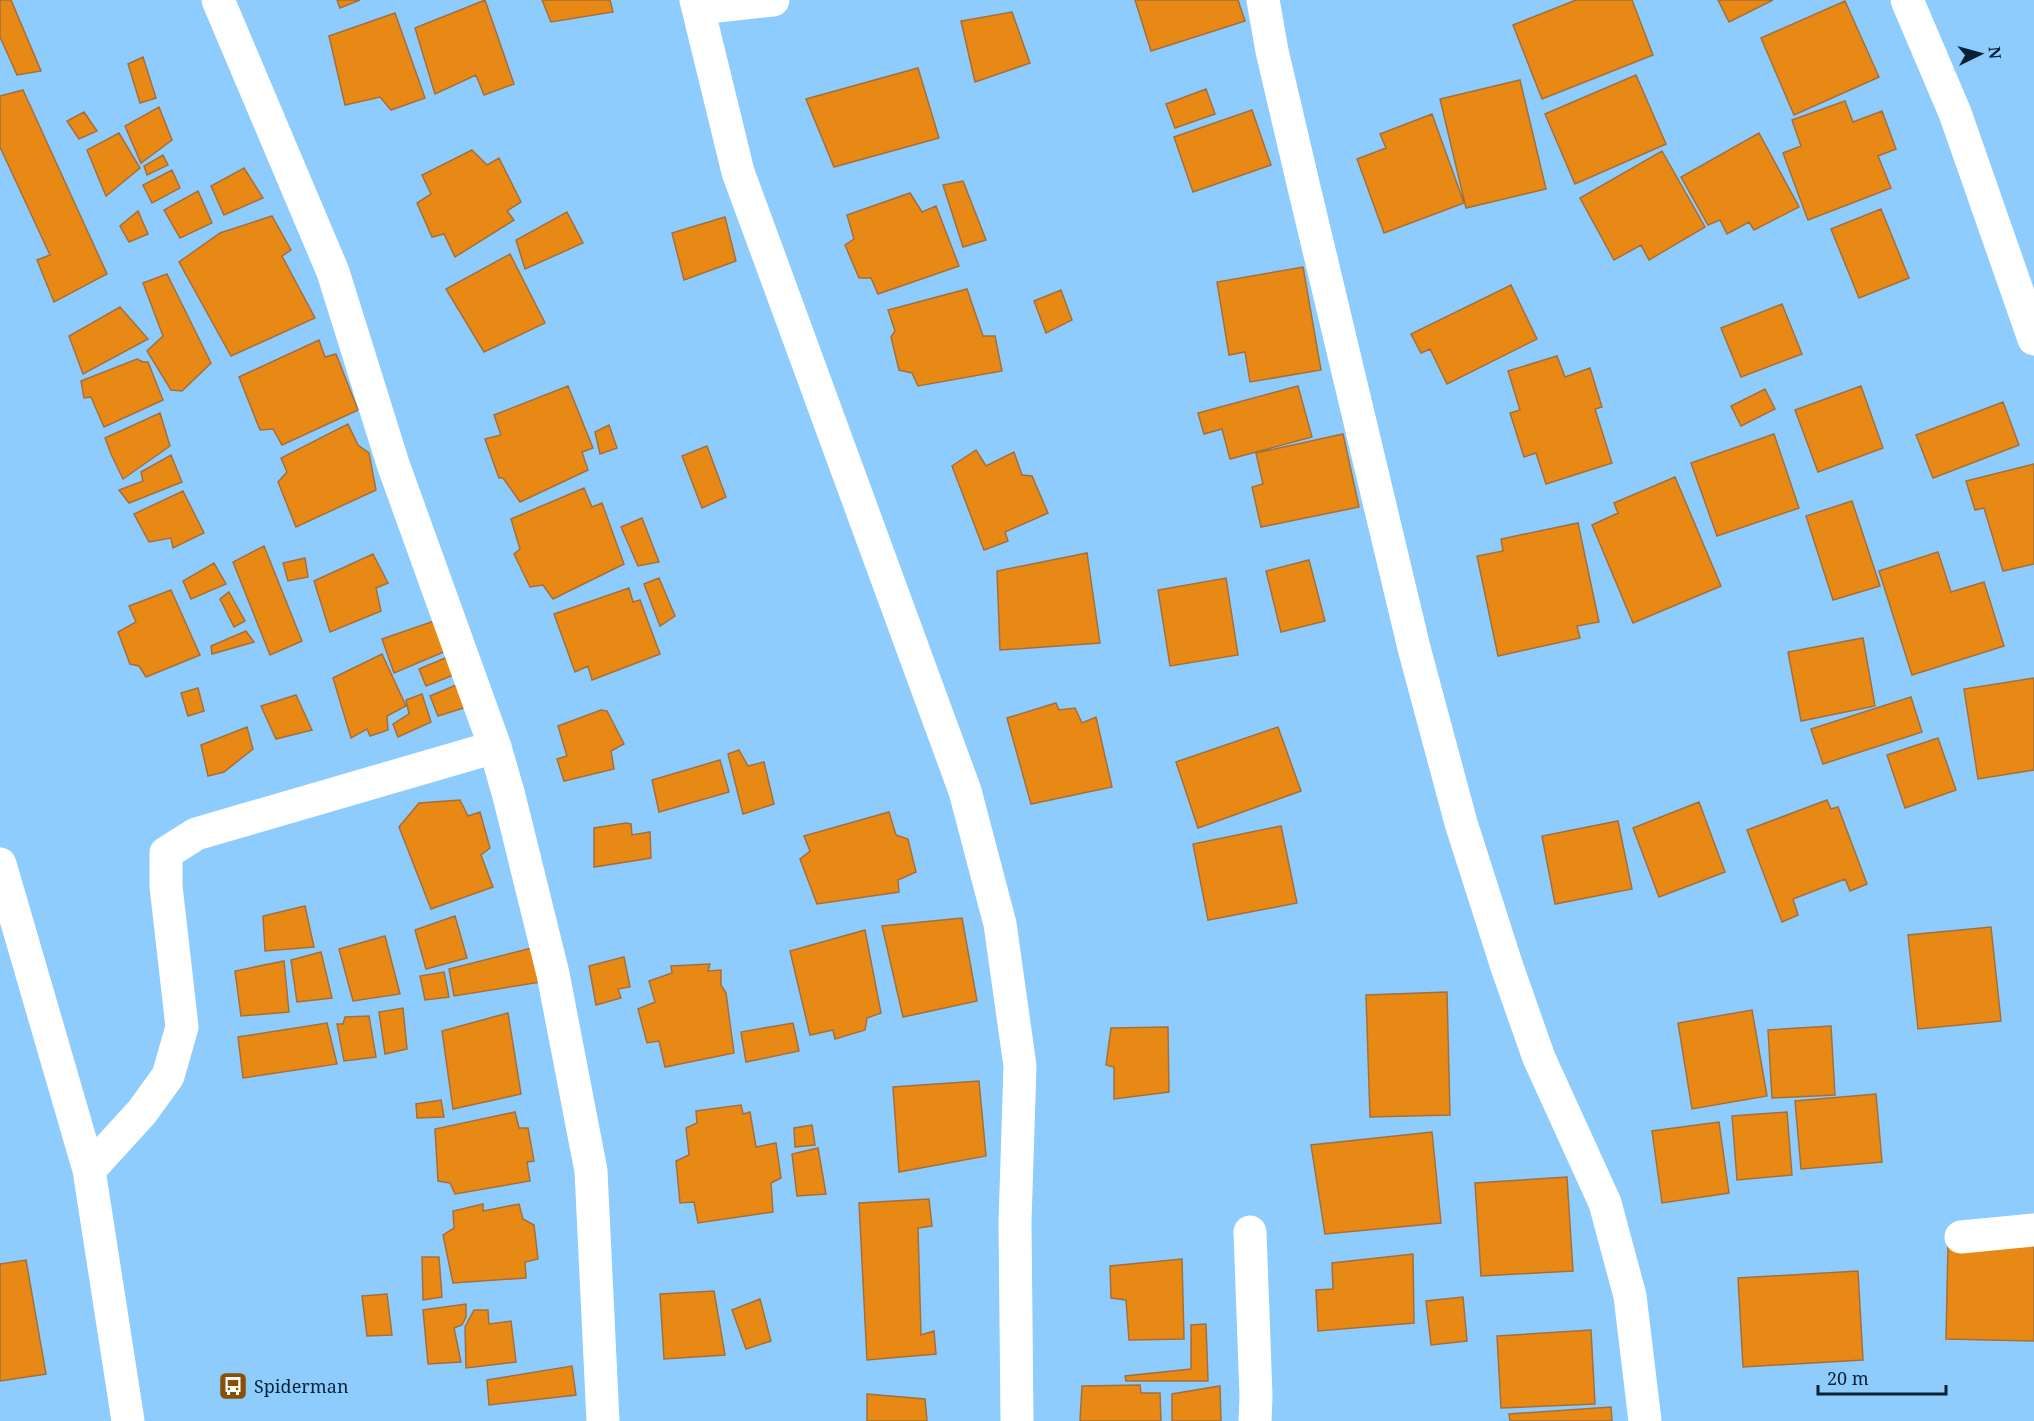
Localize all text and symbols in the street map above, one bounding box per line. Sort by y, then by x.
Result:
north arrow [1950,24,2010,84]
text: N [1983,45,2006,60]
scale bar [1818,1358,1946,1396]
text: 20 m [1827,1366,1869,1390]
bus stop icon: Spiderman [217,1370,249,1402]
place label: Spiderman [254,1374,349,1398]

